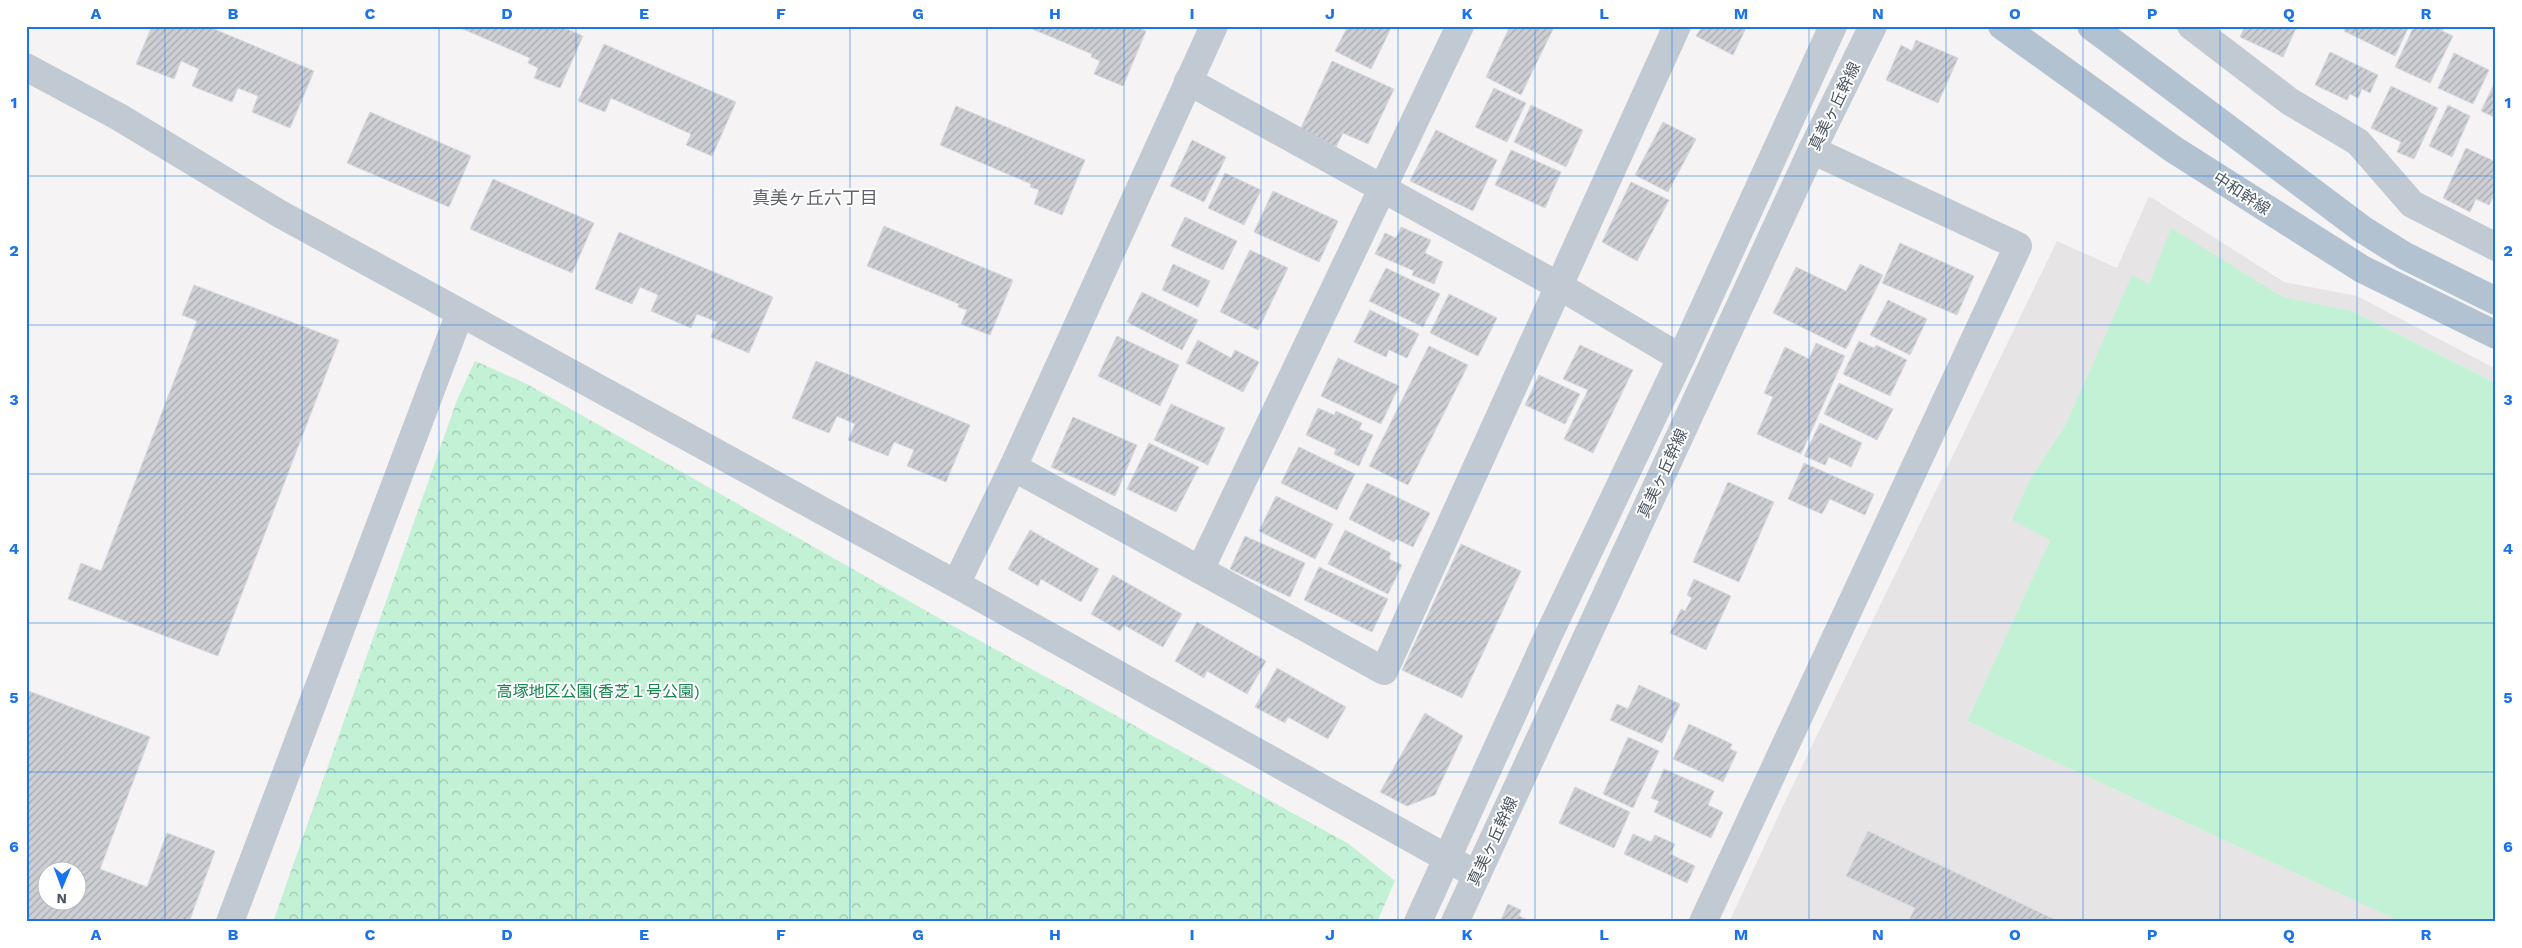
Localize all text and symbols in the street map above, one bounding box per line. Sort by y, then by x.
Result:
text: A [91,4,102,23]
text: B [228,4,239,23]
text: C [365,4,376,23]
text: D [501,4,513,23]
text: E [639,4,649,23]
text: F [776,4,786,23]
text: G [912,4,924,23]
text: H [1049,4,1061,23]
text: I [1189,4,1195,23]
text: J [1325,4,1335,23]
text: K [1461,4,1473,23]
text: L [1599,4,1609,23]
text: M [1734,4,1748,23]
text: N [1872,4,1884,23]
text: O [2009,4,2021,23]
text: P [2147,4,2158,23]
text: Q [2283,4,2295,23]
text: R [2420,4,2432,23]
street label: 真美ヶ丘幹線 [1805,59,1864,154]
text: 1 [11,93,17,112]
text: 1 [2505,93,2511,112]
street label: 中和幹線 [2210,168,2274,219]
district label: 真美ヶ丘六丁目 [752,187,878,208]
text: 2 [9,241,19,260]
text: 2 [2503,241,2513,260]
text: 3 [9,390,19,409]
text: 3 [2503,390,2513,409]
street label: 真美ヶ丘幹線 [1634,426,1691,521]
text: 4 [9,539,19,558]
text: 4 [2503,539,2513,558]
park label: 高塚地区公園(香芝１号公園) [496,682,700,701]
text: 5 [9,688,19,707]
text: 5 [2503,688,2513,707]
street label: 真美ヶ丘幹線 [1464,794,1521,889]
text: 6 [9,837,19,856]
text: 6 [2503,837,2513,856]
north arrow [38,860,88,910]
text: N [56,891,67,907]
text: A [91,925,102,944]
text: B [228,925,239,944]
text: C [365,925,376,944]
text: D [501,925,513,944]
text: E [639,925,649,944]
text: F [776,925,786,944]
text: G [912,925,924,944]
text: H [1049,925,1061,944]
text: I [1189,925,1195,944]
text: J [1325,925,1335,944]
text: K [1461,925,1473,944]
text: L [1599,925,1609,944]
text: M [1734,925,1748,944]
text: N [1872,925,1884,944]
text: O [2009,925,2021,944]
text: P [2147,925,2158,944]
text: Q [2283,925,2295,944]
text: R [2420,925,2432,944]

